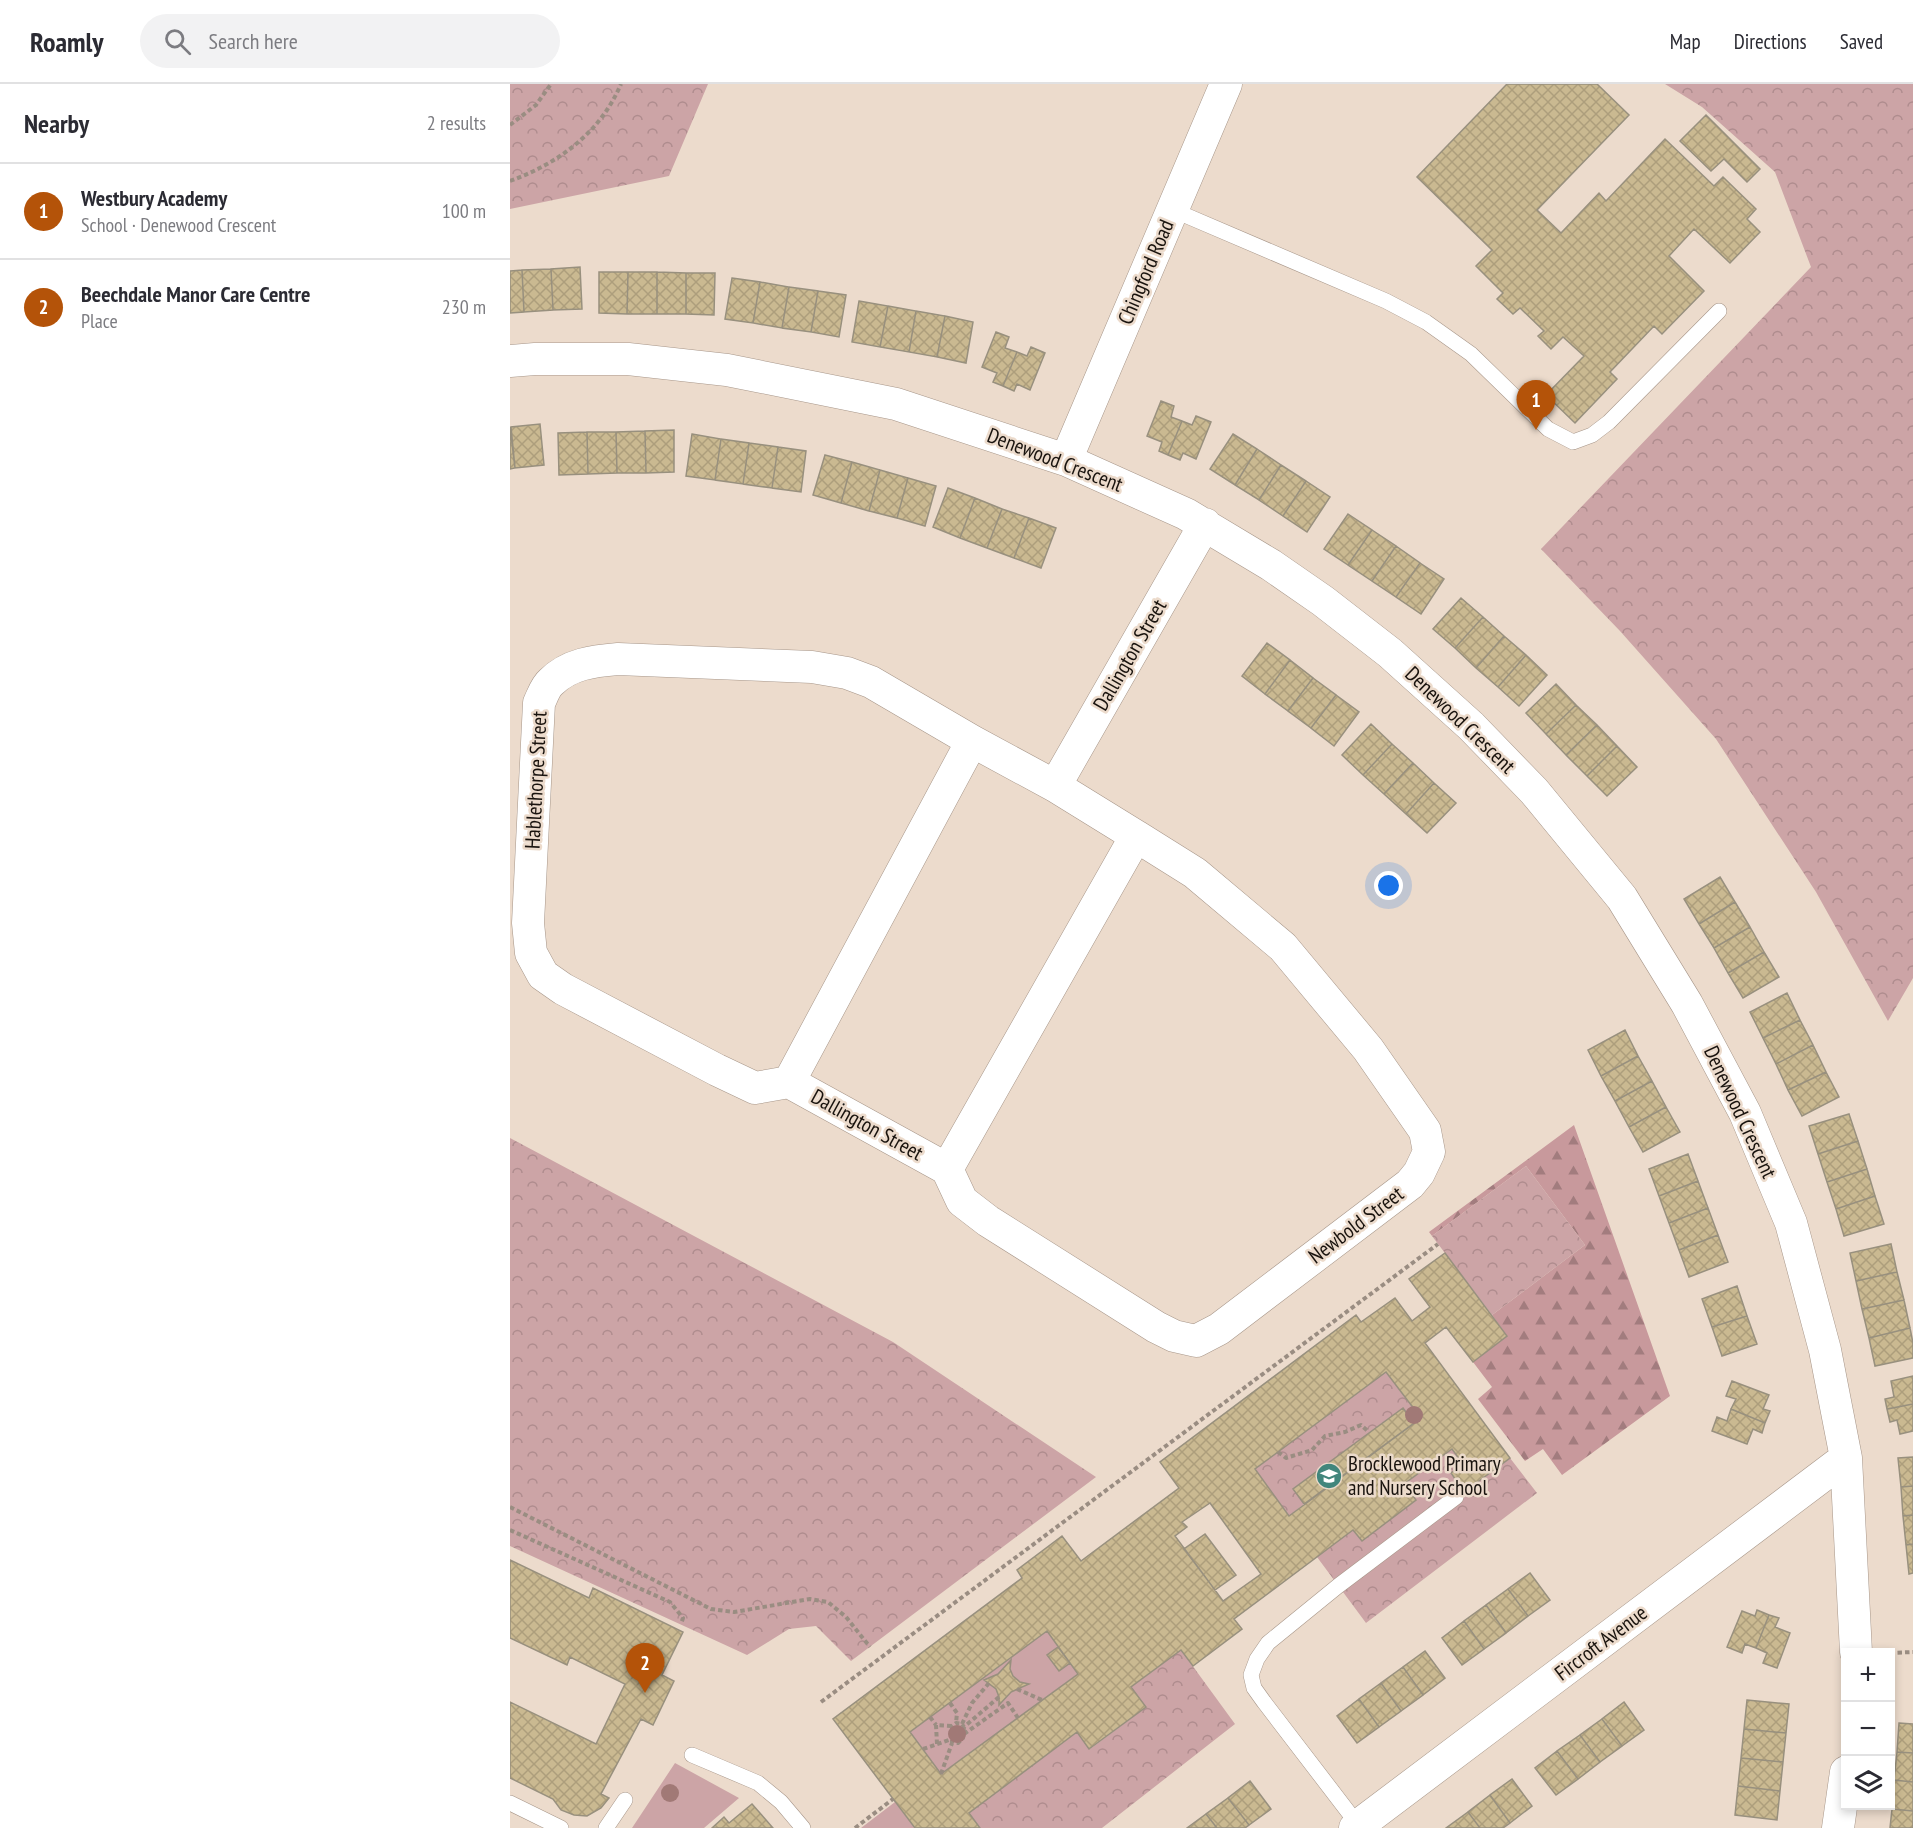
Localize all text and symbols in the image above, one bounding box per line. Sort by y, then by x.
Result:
search box [140,14,560,68]
text: Roamly [30,23,104,60]
icon: search [161,25,194,58]
text: Search here [209,27,298,55]
text: Map [1670,28,1701,55]
text: Directions [1734,28,1807,55]
text: Saved [1840,28,1883,55]
text: Nearby [24,107,89,140]
text: 2 results [427,110,486,136]
text: Westbury Academy [81,184,227,212]
text: 1 [39,198,48,224]
text: 100 m [442,198,486,224]
text: School · Denewood Crescent [81,212,276,238]
street label: Chingford Road [1111,215,1180,328]
text: Beechdale Manor Care Centre [81,280,310,308]
text: 2 [39,294,48,320]
text: 230 m [442,294,486,320]
text: Place [81,308,118,334]
pin: 1 [1516,380,1556,430]
street label: Denewood Crescent [984,421,1127,498]
street label: Dallington Street [1087,594,1172,715]
street label: Denewood Crescent [1400,660,1521,779]
street label: Hablethorpe Street [518,710,553,850]
your location [1374,871,1403,900]
street label: Denewood Crescent [1698,1041,1783,1182]
street label: Dallington Street [807,1083,928,1167]
street label: Newbold Street [1303,1180,1409,1269]
place label: Brocklewood Primary and Nursery School [1348,1450,1501,1501]
school or university icon: Brocklewood Primary and Nursery School [1314,1461,1344,1491]
street label: Fircroft Avenue [1549,1599,1652,1686]
pin: 2 [626,1644,664,1693]
map controls [1841,1648,1895,1810]
button: + [1841,1648,1895,1702]
button: − [1841,1702,1895,1756]
button: layers [1841,1756,1895,1810]

